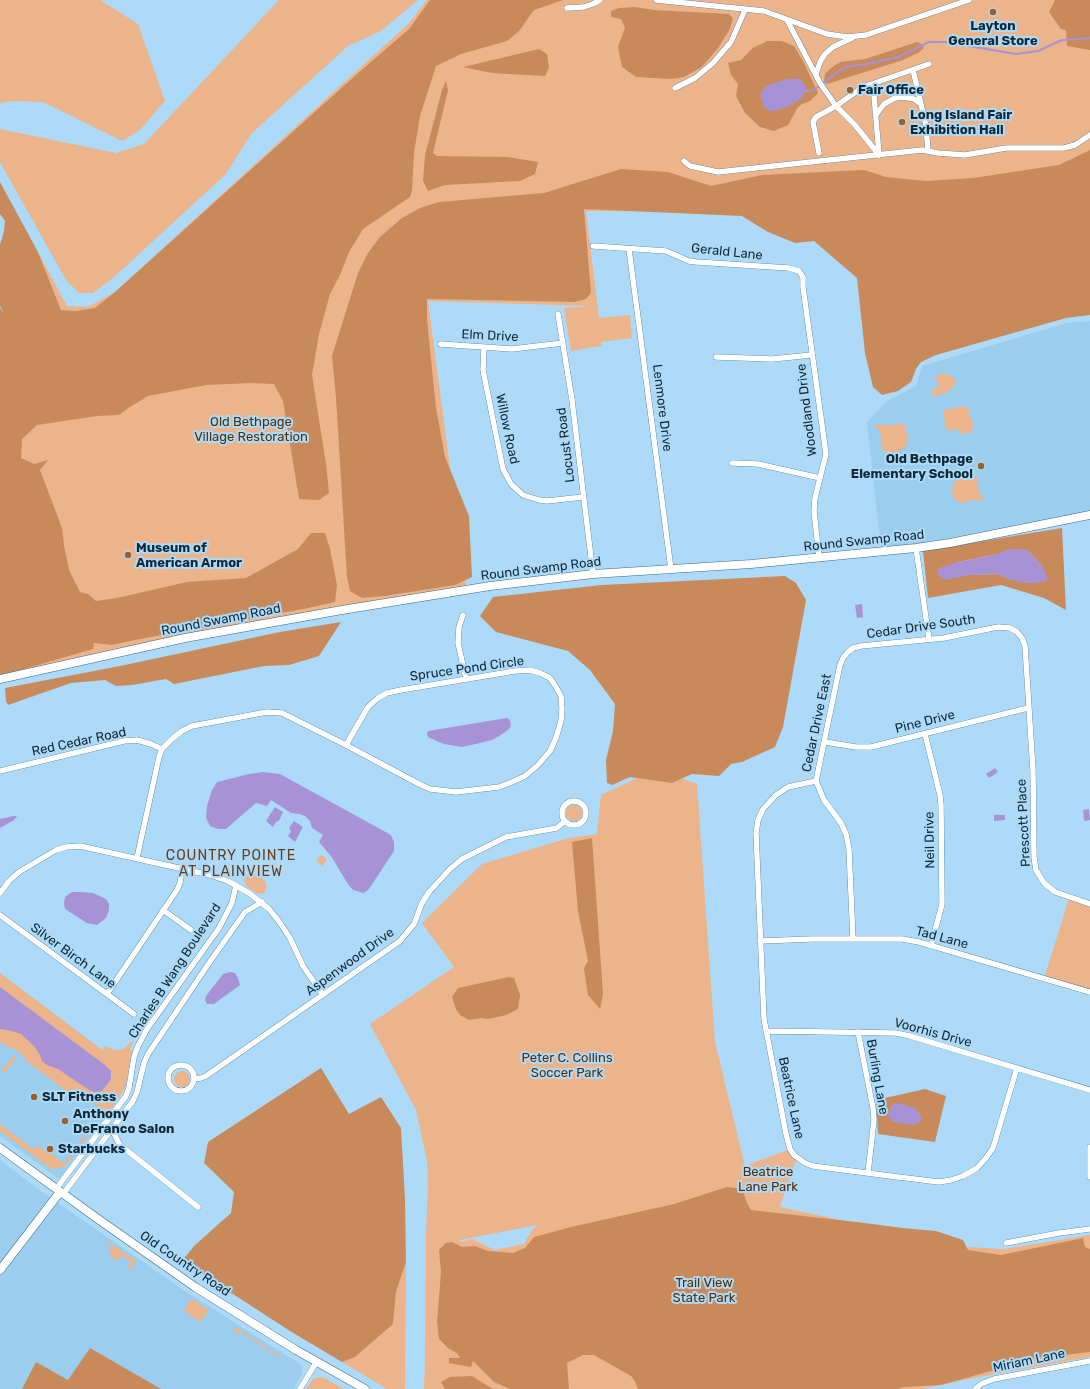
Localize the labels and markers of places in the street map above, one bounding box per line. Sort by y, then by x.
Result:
marker: Layton General Store [988,7,998,17]
place label: Layton General Store [948,18,1038,49]
place label: Fair Office [858,82,924,98]
marker: Fair Office [845,85,855,95]
place label: Long Island Fair Exhibition Hall [910,107,1012,138]
marker: Long Island Fair Exhibition Hall [897,117,907,127]
place label: Old Bethpage Elementary School [851,451,973,482]
marker: Old Bethpage Elementary School [976,461,986,471]
place label: Museum of American Armor [136,540,242,571]
marker: Museum of American Armor [123,550,133,560]
place label: SLT Fitness [42,1089,116,1105]
marker: SLT Fitness [29,1092,39,1102]
place label: Anthony DeFranco Salon [73,1106,174,1137]
marker: Anthony DeFranco Salon [60,1116,70,1126]
place label: Starbucks [58,1141,125,1157]
marker: Starbucks [45,1144,55,1154]

